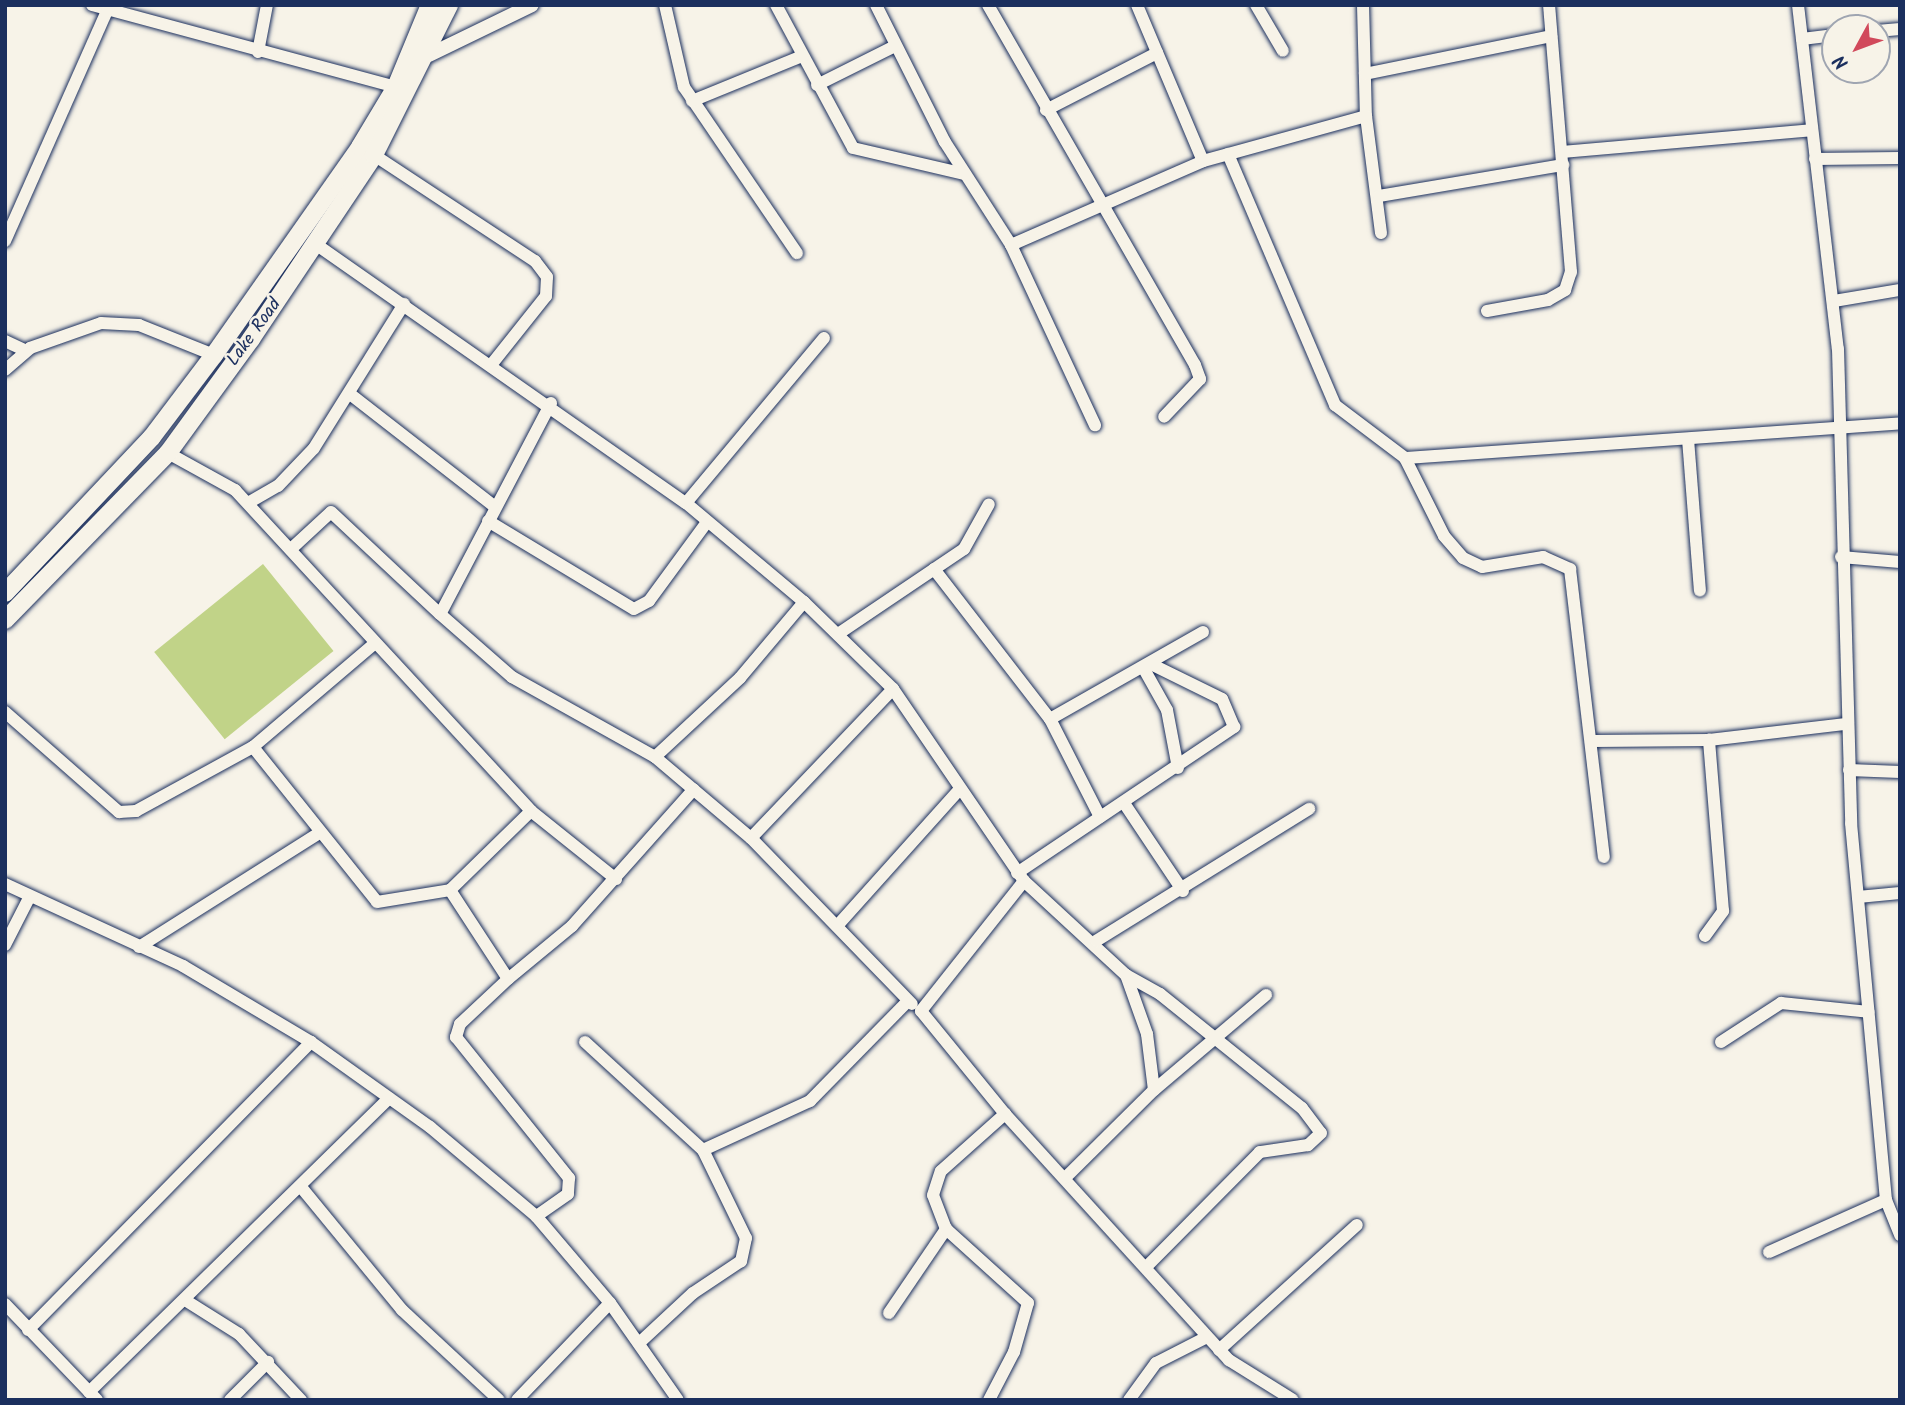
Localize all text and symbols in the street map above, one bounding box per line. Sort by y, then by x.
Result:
north arrow [1821,14,1891,84]
text: N [1826,47,1857,76]
street label: Lake Road [223,295,287,371]

